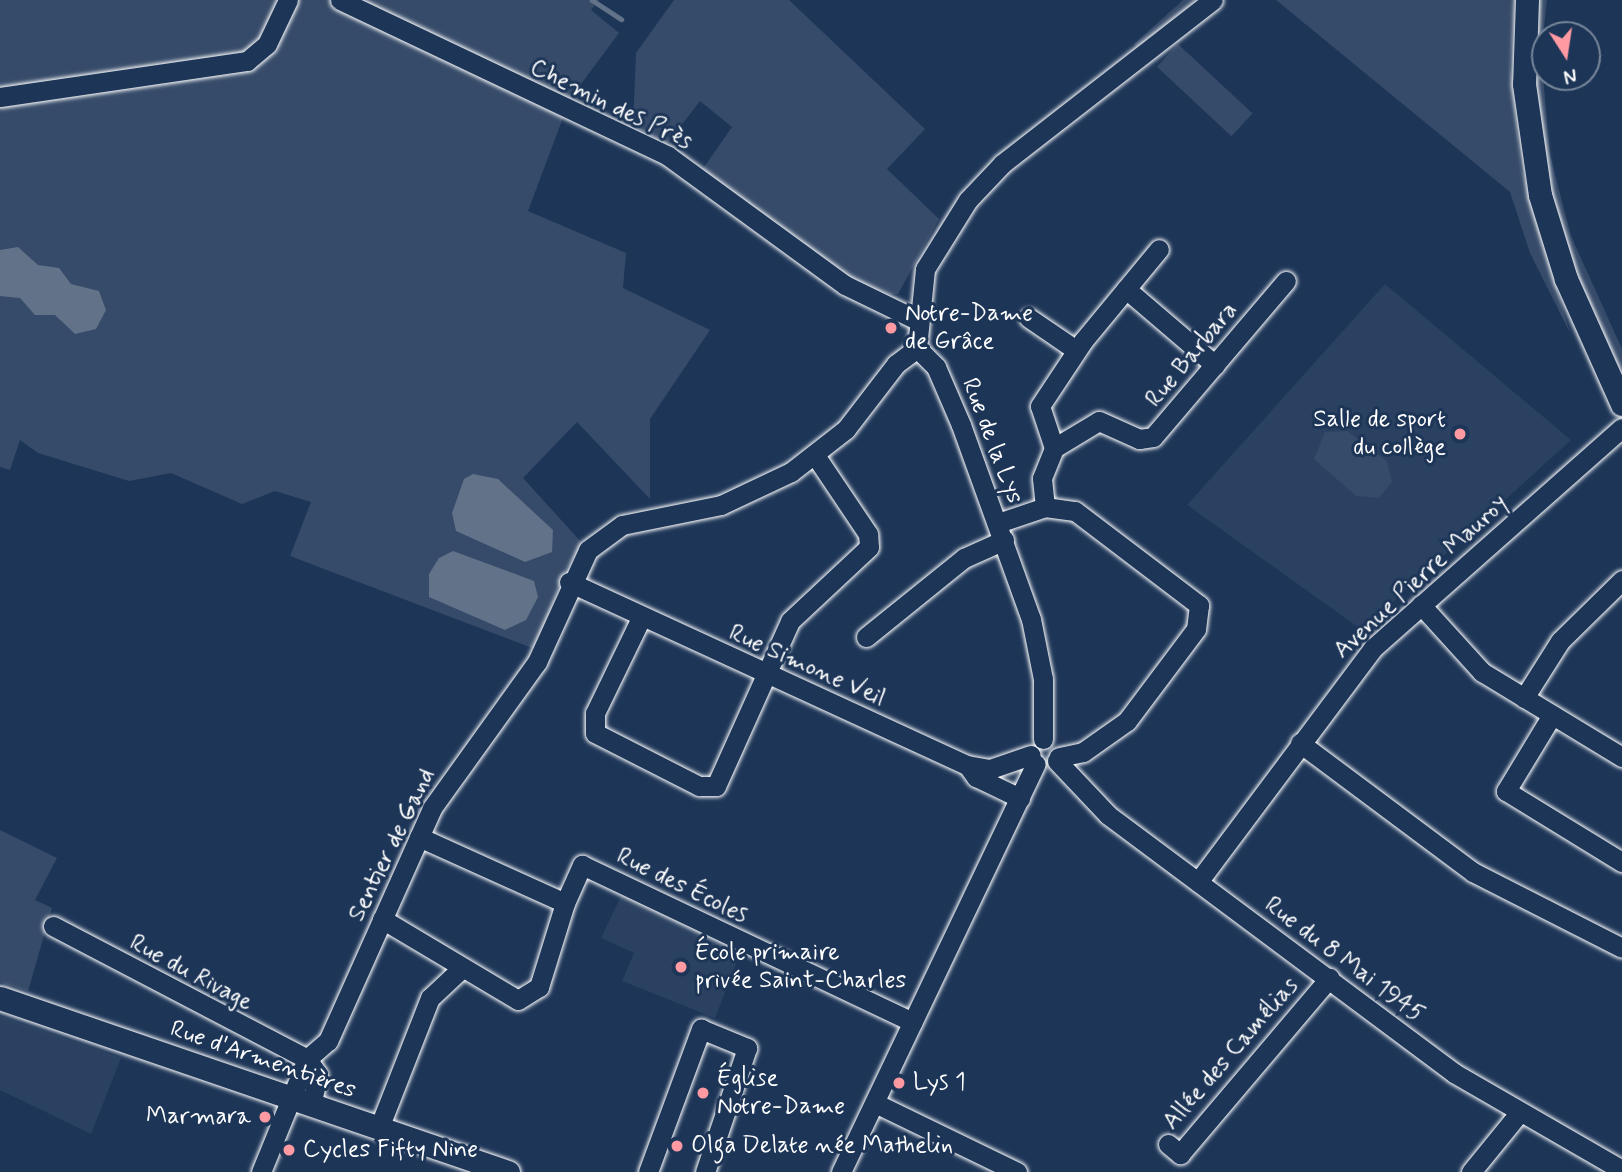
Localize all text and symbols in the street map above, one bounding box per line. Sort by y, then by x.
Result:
north arrow [1531,21,1601,91]
street label: Chemin des Près [525,53,697,157]
text: N [1561,62,1579,89]
street label: Rue Barbara [1140,297,1244,413]
place label: Notre-Dame de Grâce [905,300,1033,356]
marker: Notre-Dame de Grâce [883,320,899,336]
street label: Rue de la Lys [955,374,1029,508]
place label: Salle de sport du collège [1306,406,1446,462]
marker: Salle de sport du collège [1452,426,1468,442]
street label: Avenue Pierre Mauroy [1330,491,1512,663]
street label: Rue Simone Veil [724,619,890,713]
street label: Sentier de Gand [343,765,441,925]
street label: Rue des Écoles [611,842,753,930]
street label: Rue du 8 Mai 1945 [1260,891,1428,1029]
street label: Rue du Rivage [124,928,258,1018]
place label: École primaire privée Saint-Charles [695,939,907,995]
marker: École primaire privée Saint-Charles [673,959,689,975]
street label: Allée des Camélias [1156,970,1306,1138]
street label: Rue d'Armentières [166,1015,360,1105]
place label: Église Notre-Dame [717,1065,845,1121]
place label: Lys 1 [913,1069,966,1097]
marker: Lys 1 [891,1075,907,1091]
marker: Église Notre-Dame [695,1085,711,1101]
place label: Marmara [146,1103,251,1131]
marker: Marmara [257,1109,273,1125]
place label: Olga Delate née Mathelin [691,1132,948,1160]
place label: Cycles Fifty Nine [303,1136,480,1164]
marker: Olga Delate née Mathelin [669,1138,685,1154]
marker: Cycles Fifty Nine [281,1142,297,1158]

